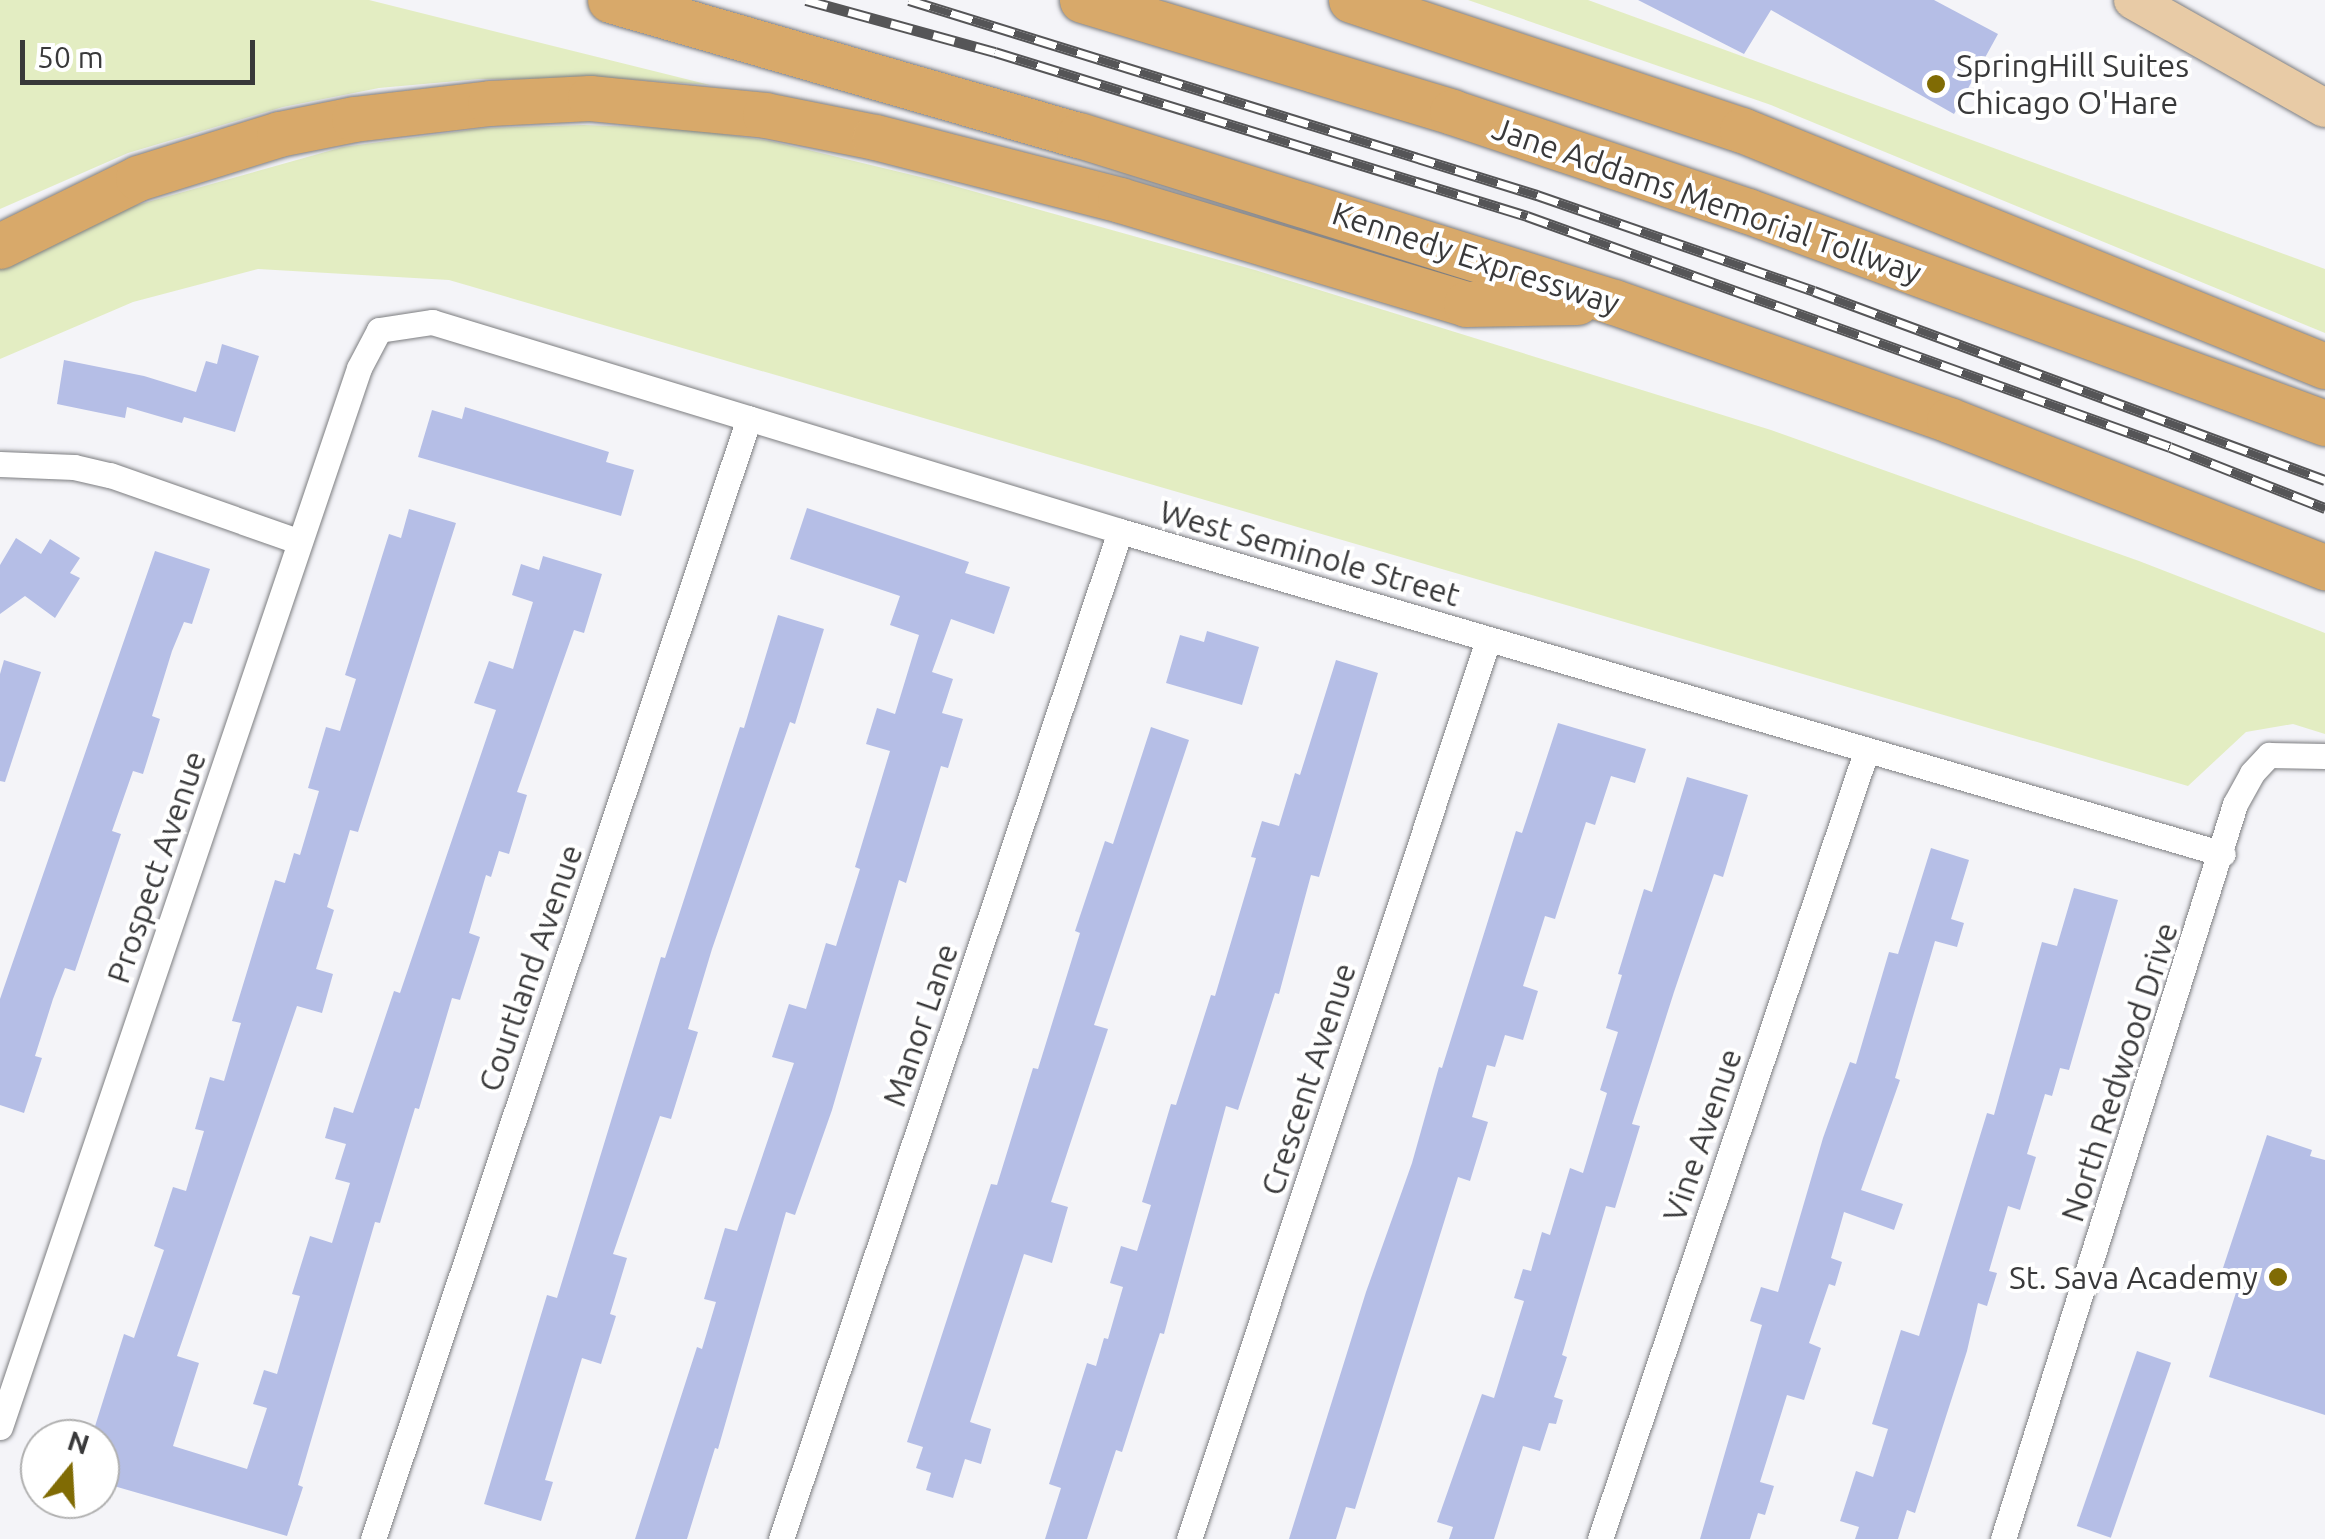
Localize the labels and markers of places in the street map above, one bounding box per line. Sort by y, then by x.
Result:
place label: SpringHill Suites Chicago O'Hare [1956,47,2189,122]
marker: SpringHill Suites Chicago O'Hare [1925,73,1947,95]
place label: St. Sava Academy [2009,1258,2258,1296]
marker: St. Sava Academy [2267,1266,2289,1288]

